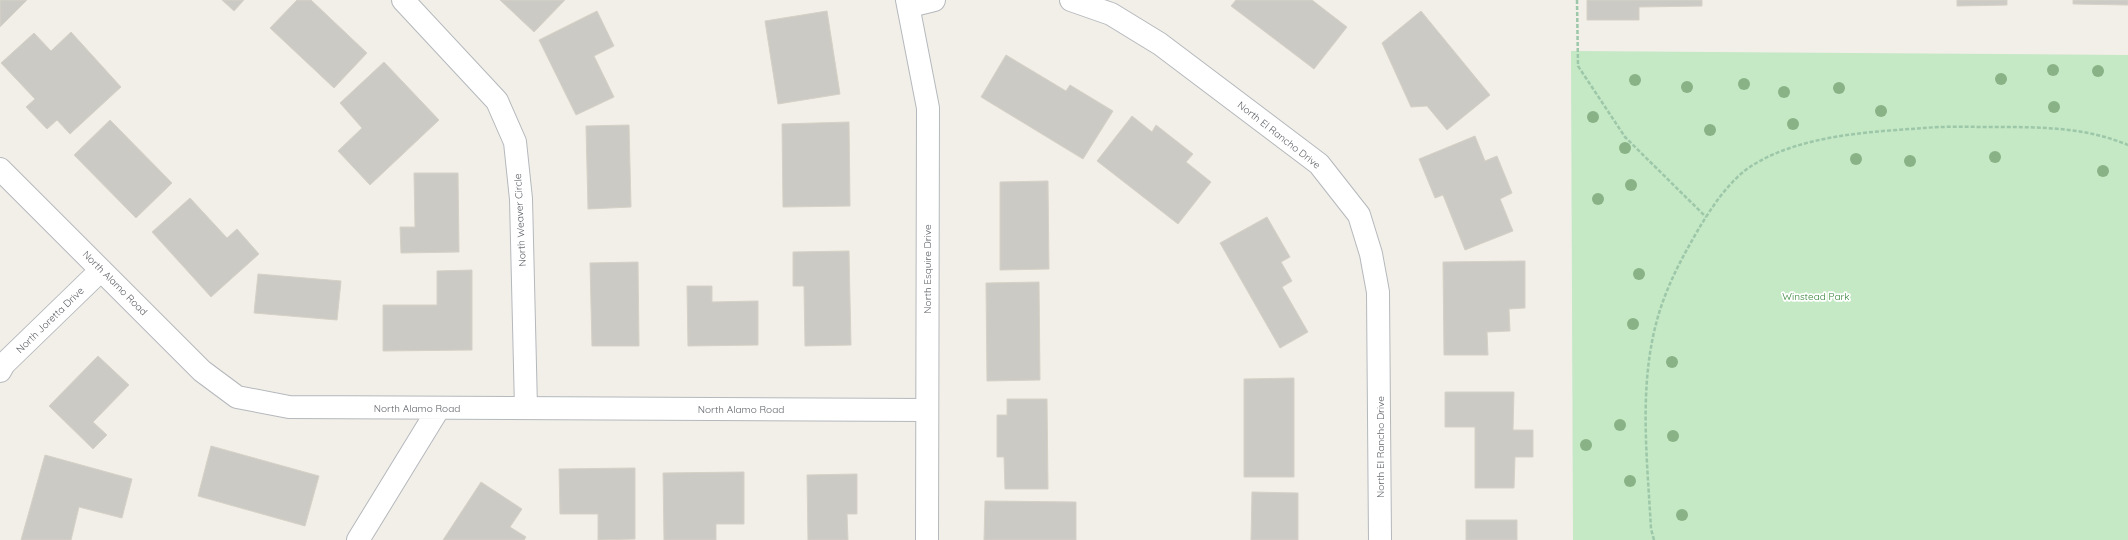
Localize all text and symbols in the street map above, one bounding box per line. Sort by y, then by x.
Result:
street label: North El Rancho Drive [1235,98,1323,172]
street label: North Weaver Circle [511,173,529,267]
street label: North Esquire Drive [921,224,934,314]
street label: North Alamo Road [80,248,150,318]
street label: North Joretta Drive [13,284,87,356]
park label: Winstead Park [1782,290,1850,303]
street label: North El Rancho Drive [1374,396,1387,498]
street label: North Alamo Road [374,402,460,415]
street label: North Alamo Road [698,403,784,416]

